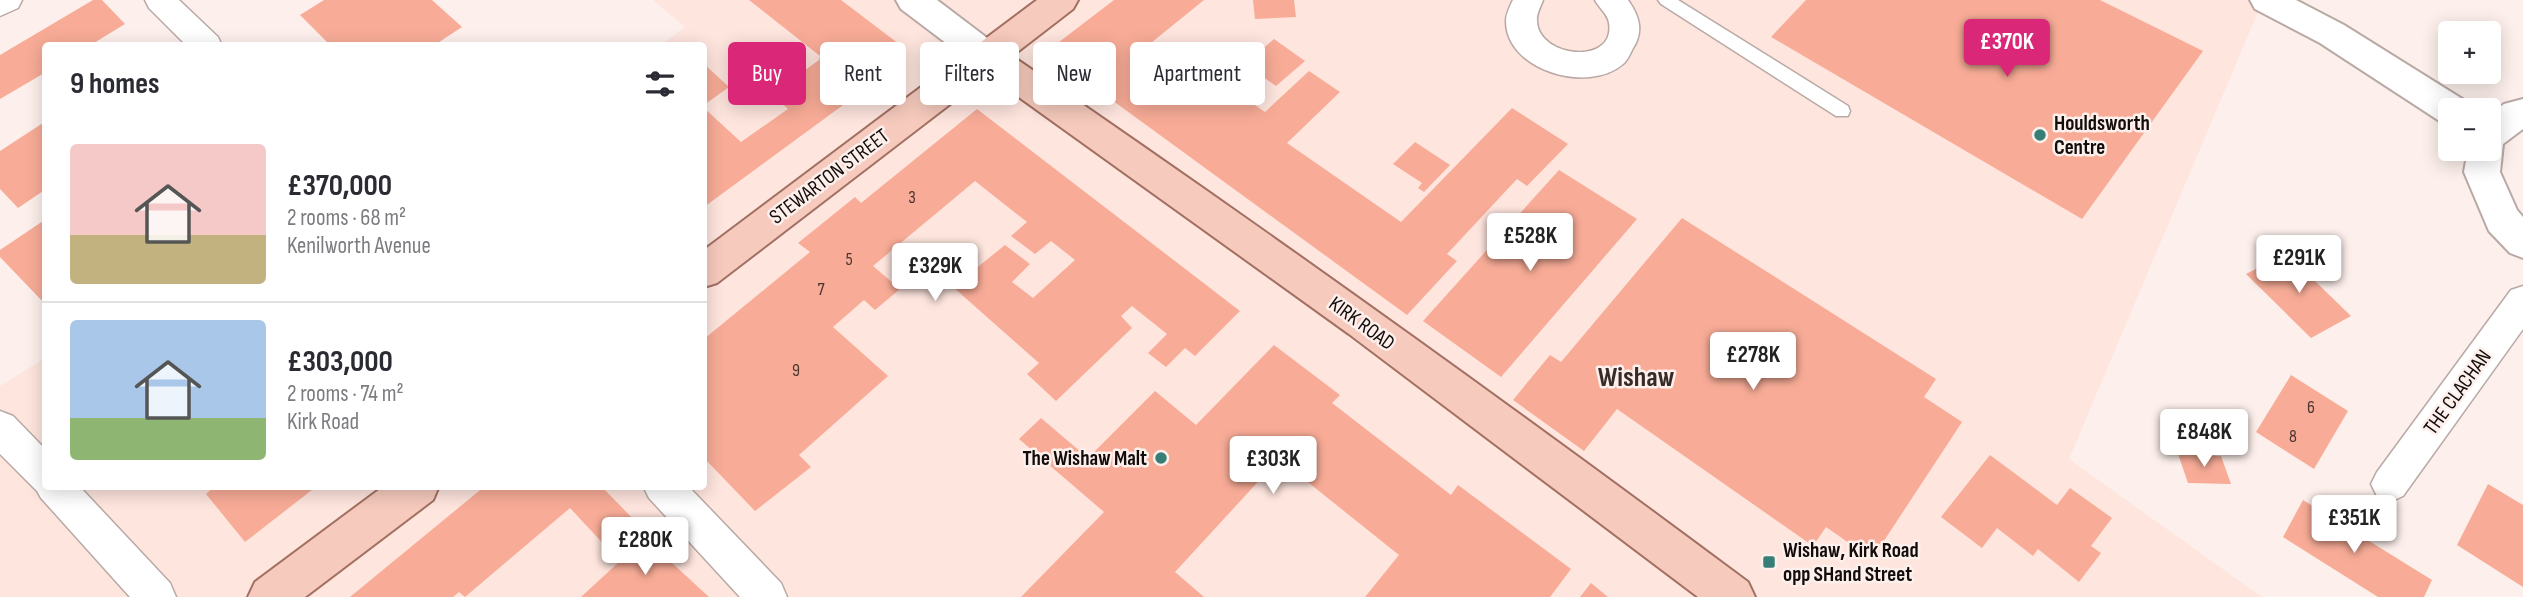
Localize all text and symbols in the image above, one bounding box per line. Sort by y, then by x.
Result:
pin: £370K [1958,20,2056,79]
map controls [2438,21,2501,161]
button: + [2438,21,2501,84]
text: £370K [1980,28,2034,56]
chip: Buy [728,42,806,105]
chip: Rent [820,42,906,105]
chip: Filters [920,42,1019,105]
chip: New [1033,42,1116,105]
chip: Apartment [1130,42,1265,105]
icon: filters [641,65,679,103]
text: 9 homes [70,66,160,102]
button: − [2438,98,2501,161]
place label: Houldsworth Centre [2054,111,2150,160]
street label: STEWARTON STREET [765,123,894,229]
marker: Houldsworth Centre [2032,127,2048,143]
text: £370,000 [287,168,392,204]
icon: home [126,172,210,256]
house number: 3 [908,187,916,208]
text: 2 rooms · 68 m² [287,204,406,232]
pin: £528K [1481,214,1579,273]
text: £528K [1503,222,1557,250]
text: Kenilworth Avenue [287,232,431,260]
pin: £291K [2250,236,2348,295]
pin: £329K [886,244,984,303]
text: £291K [2272,244,2326,272]
house number: 5 [845,249,853,270]
text: £329K [908,252,962,280]
house number: 7 [817,279,825,300]
street label: KIRK ROAD [1324,291,1400,356]
pin: £278K [1704,332,1802,392]
text: £278K [1726,341,1780,369]
text: £303,000 [287,344,393,380]
street label: THE CLACHAN [2418,345,2497,440]
icon: home [126,348,210,432]
house number: 9 [792,360,800,381]
district label: Wishaw [1598,361,1674,394]
text: 2 rooms · 74 m² [287,380,404,408]
house number: 6 [2307,397,2315,418]
text: Kirk Road [287,408,359,436]
pin: £848K [2155,410,2253,469]
text: £848K [2176,418,2232,446]
house number: 8 [2289,426,2297,447]
pin: £303K [1224,436,1322,496]
text: £303K [1246,445,1300,473]
place label: The Wishaw Malt [1023,446,1147,471]
marker: The Wishaw Malt [1153,450,1169,466]
pin: £351K [2305,496,2403,555]
text: £351K [2328,504,2380,532]
pin: £280K [596,518,694,577]
text: £280K [617,526,673,554]
place label: Wishaw, Kirk Road opp SHand Street [1783,538,1919,587]
marker: Wishaw, Kirk Road opp SHand Street [1761,554,1777,570]

